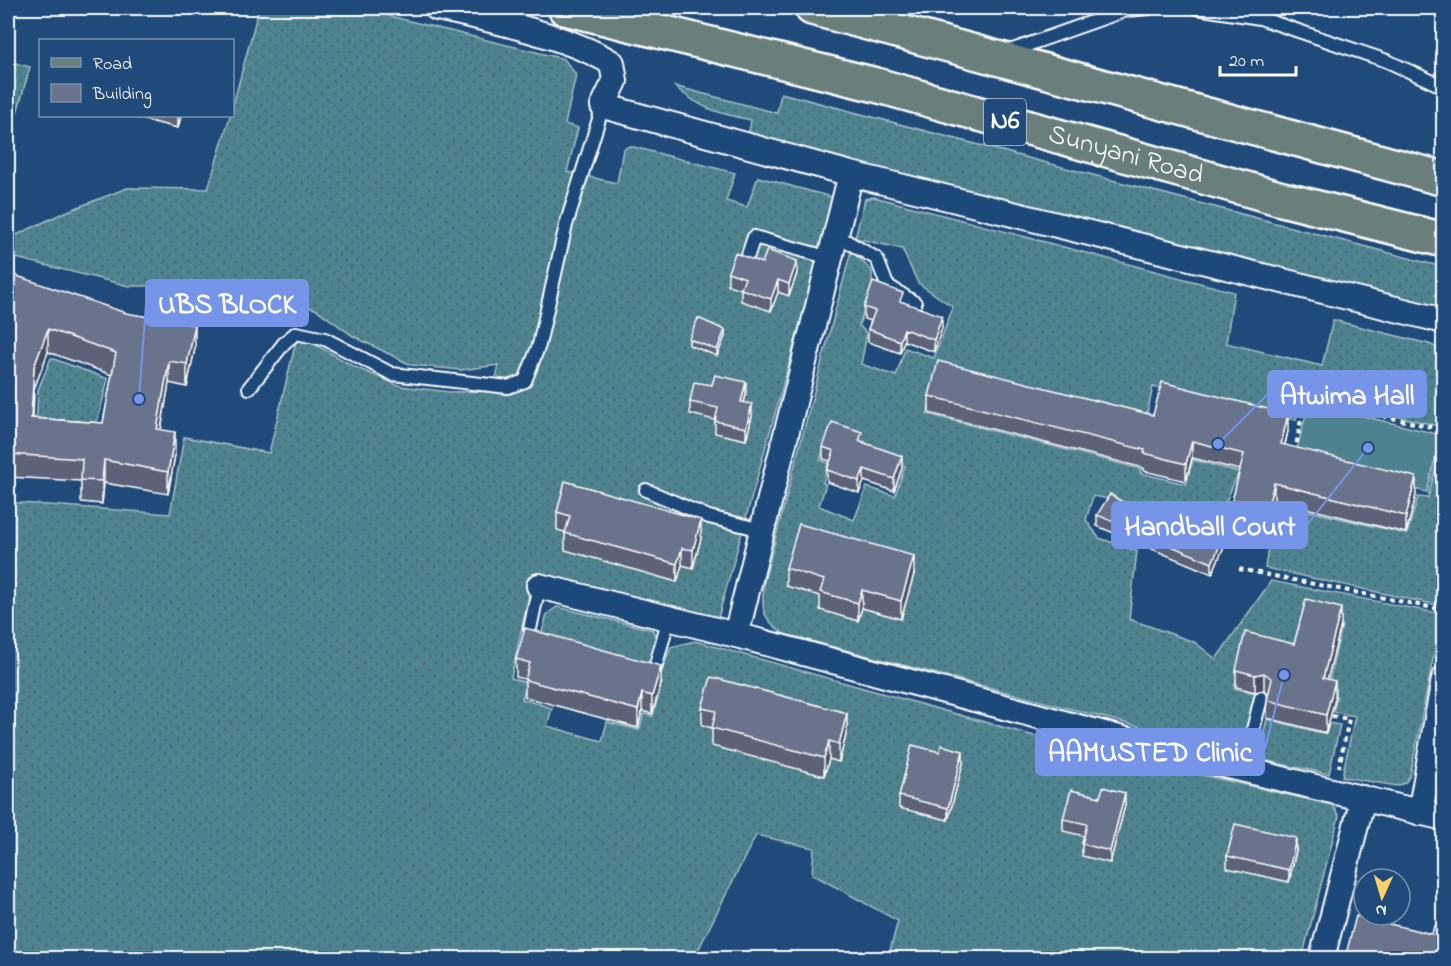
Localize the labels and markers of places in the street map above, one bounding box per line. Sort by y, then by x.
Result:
callout: UBS BLOCK [146,280,308,326]
callout: Atwima Hall [1268,371,1426,417]
callout: Handball Court [1112,502,1307,548]
callout: AAMUSTED Clinic [1036,729,1264,775]

